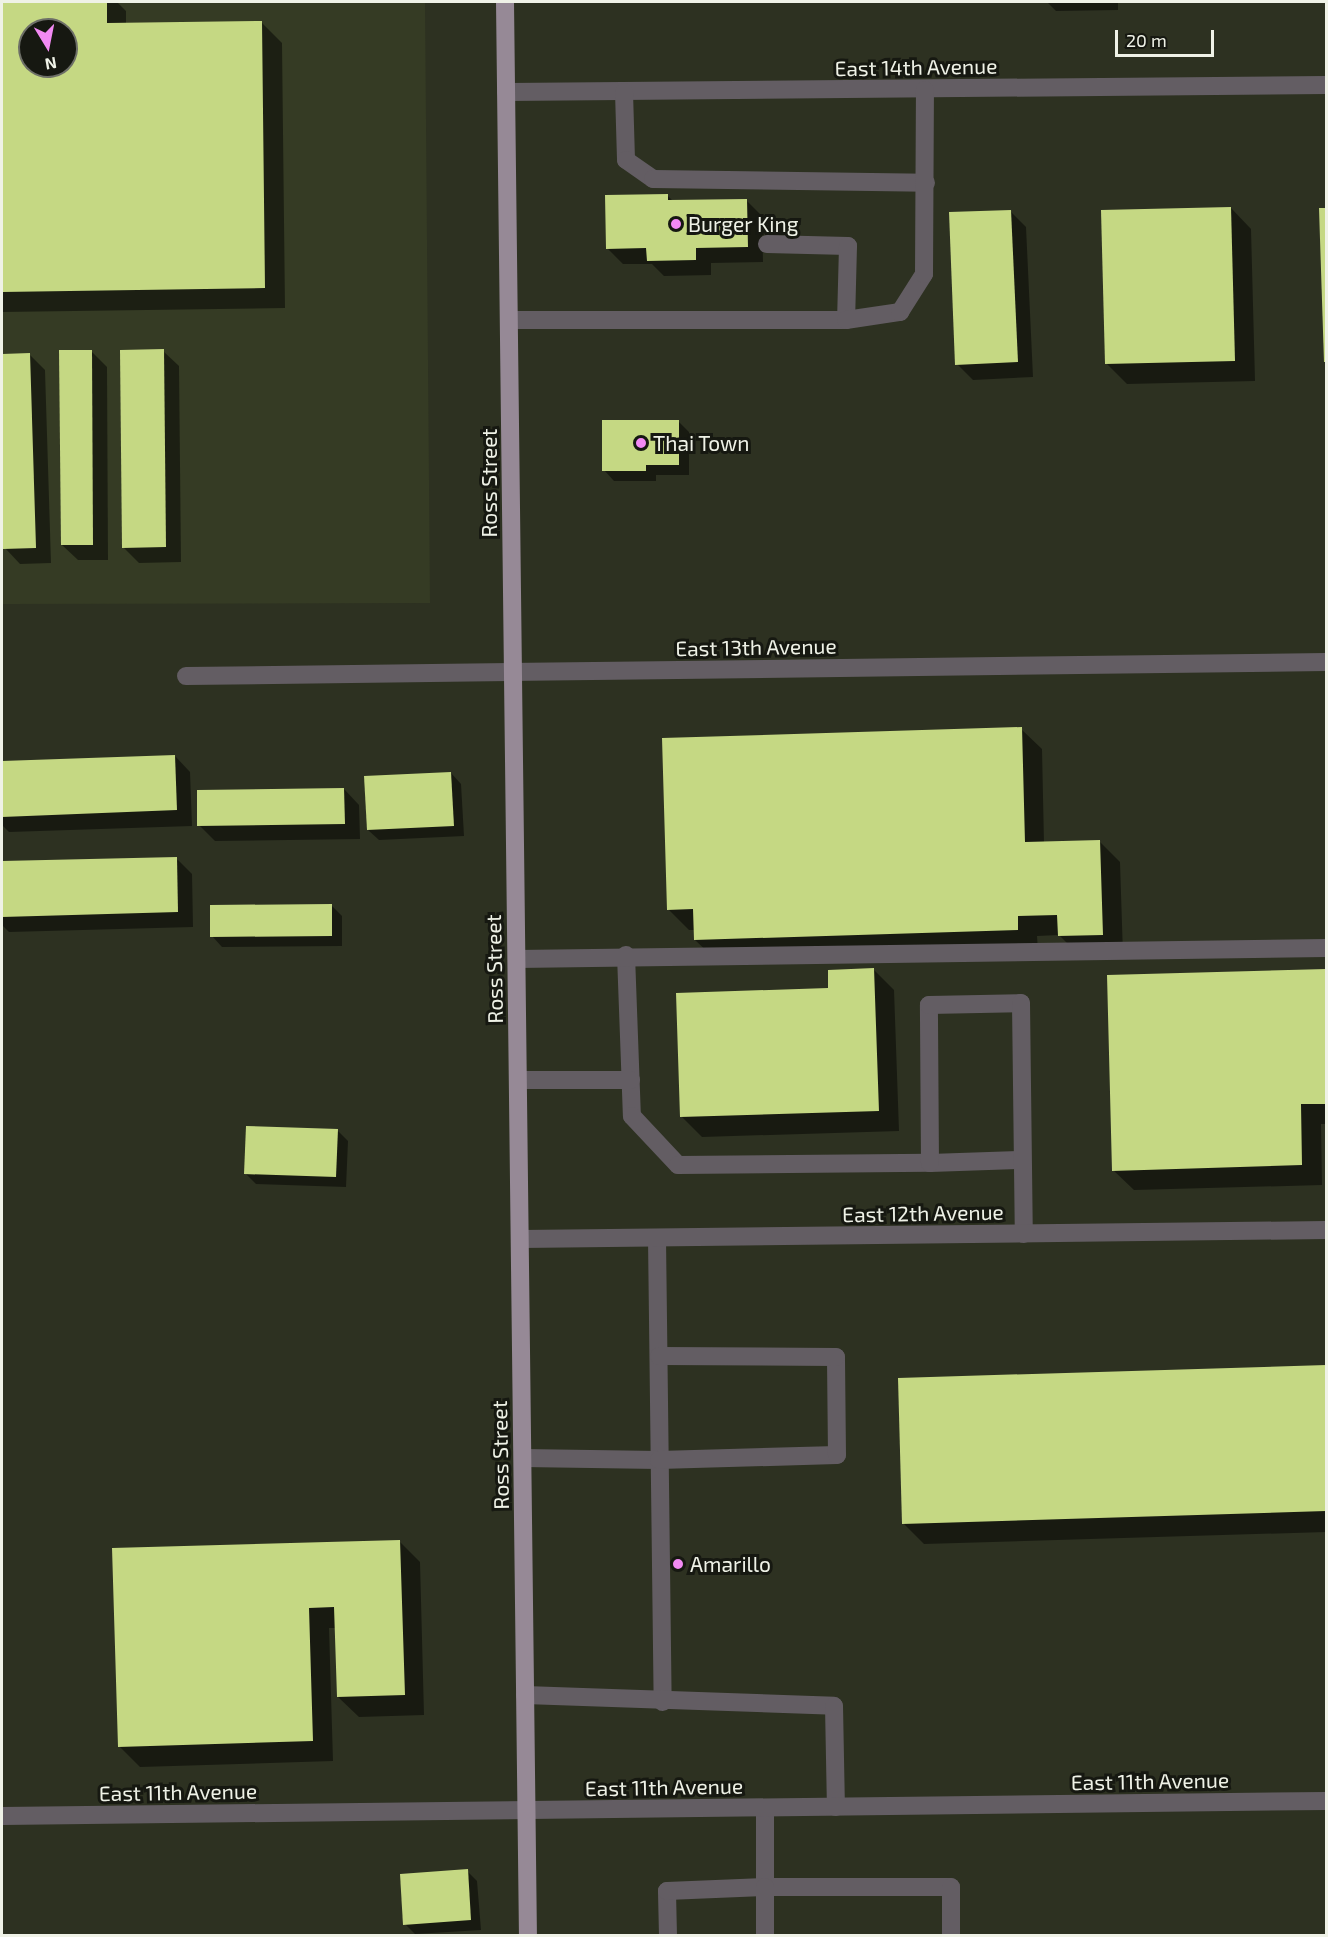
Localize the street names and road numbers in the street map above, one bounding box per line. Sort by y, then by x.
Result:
street label: East 14th Avenue [834,53,998,81]
street label: Ross Street [476,428,502,538]
street label: East 13th Avenue [675,633,837,661]
street label: Ross Street [480,914,508,1024]
street label: East 12th Avenue [842,1199,1004,1227]
street label: Ross Street [486,1400,514,1510]
street label: East 11th Avenue [1070,1767,1230,1795]
street label: East 11th Avenue [584,1773,744,1801]
street label: East 11th Avenue [98,1778,258,1806]

